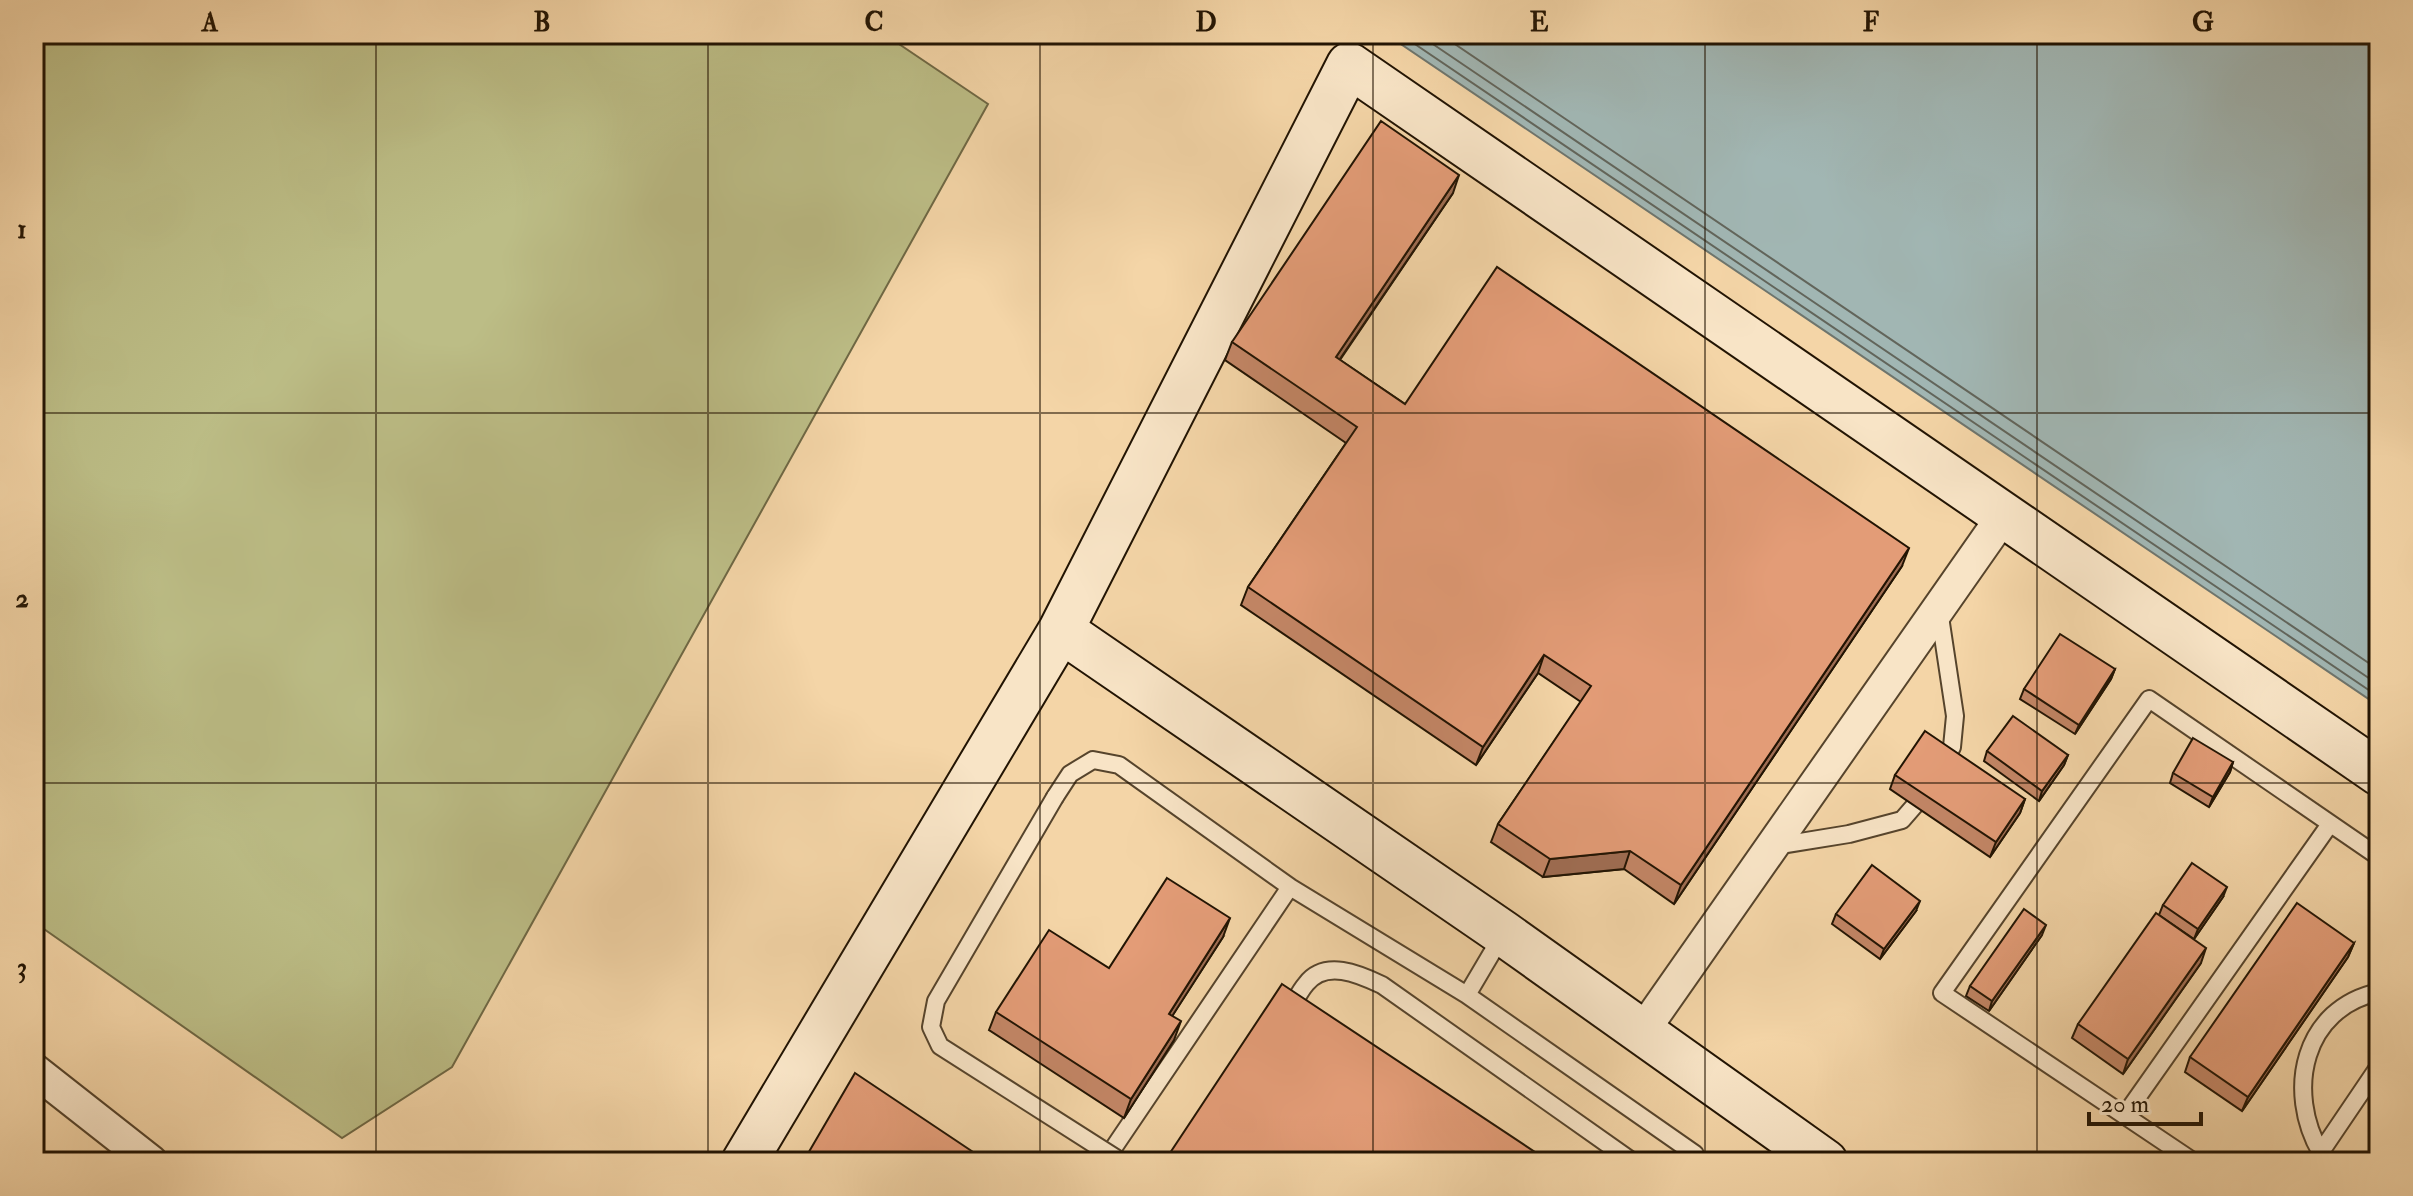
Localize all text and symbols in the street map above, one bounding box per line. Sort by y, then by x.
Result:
text: A [201,7,219,39]
text: B [533,7,551,39]
text: C [864,7,884,39]
text: D [1195,7,1217,39]
text: E [1530,7,1549,39]
text: F [1863,7,1880,39]
text: G [2192,7,2214,39]
text: 1 [17,214,27,246]
text: 2 [15,583,29,615]
text: 3 [17,952,27,984]
scale bar [2089,1076,2201,1126]
text: 20 m [2101,1089,2150,1120]

